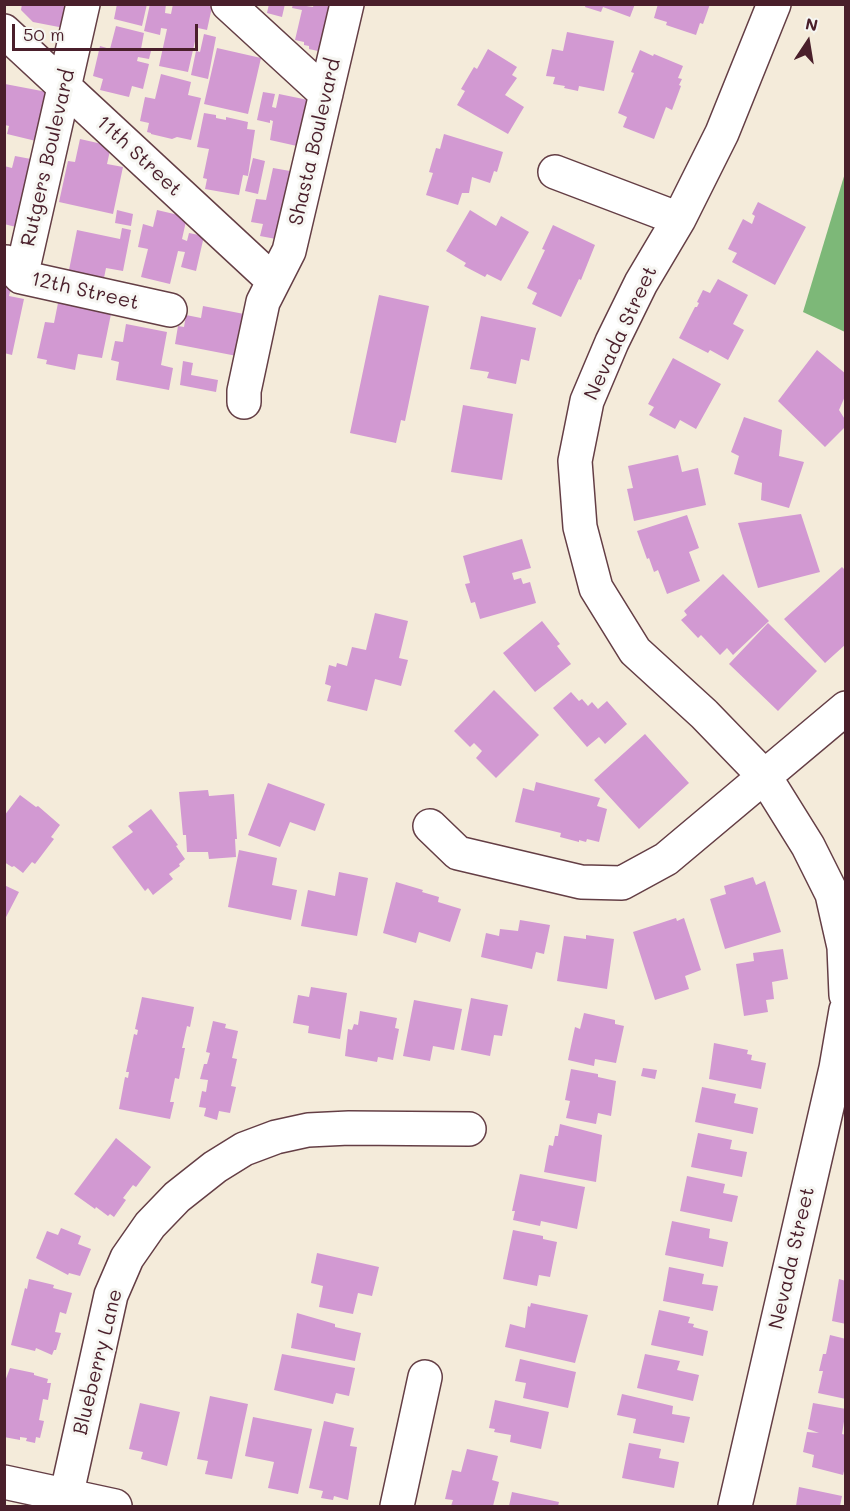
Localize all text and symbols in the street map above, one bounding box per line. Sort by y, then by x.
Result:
scale bar [15,12,201,50]
north arrow [778,12,838,72]
text: N [804,12,820,35]
text: 50 m [23,22,65,46]
street label: Shasta Boulevard [284,56,346,228]
street label: Rutgers Boulevard [16,67,80,249]
street label: 11th Street [91,110,187,202]
street label: Nevada Street [579,262,663,404]
street label: 12th Street [29,267,141,315]
street label: Nevada Street [764,1184,820,1332]
street label: Blueberry Lane [68,1287,128,1437]

